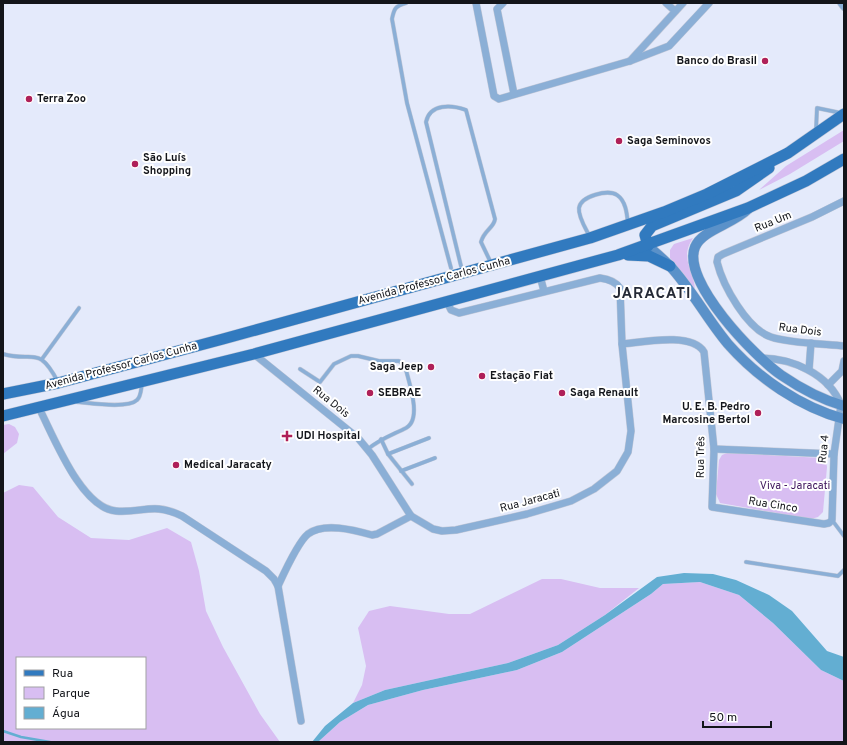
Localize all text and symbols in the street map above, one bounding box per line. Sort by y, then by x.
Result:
place label: Banco do Brasil [676,54,757,68]
marker: Banco do Brasil [760,56,770,66]
place label: Terra Zoo [37,92,86,106]
marker: Terra Zoo [24,94,34,104]
place label: Saga Seminovos [627,134,711,148]
marker: Saga Seminovos [614,136,624,146]
place label: São Luís Shopping [143,151,191,178]
marker: São Luís Shopping [130,159,140,169]
street label: Rua Um [752,208,794,236]
street label: Avenida Professor Carlos Cunha [356,254,512,308]
district label: JARACATI [613,285,691,304]
street label: Rua Dois [778,320,822,340]
street label: Avenida Professor Carlos Cunha [43,339,199,393]
place label: Saga Jeep [370,360,423,374]
marker: Saga Jeep [426,362,436,372]
place label: Estação Fiat [490,369,553,383]
marker: Estação Fiat [477,371,487,381]
street label: Rua Dois [310,383,352,421]
place label: SEBRAE [378,386,421,400]
place label: Saga Renault [570,386,638,400]
marker: SEBRAE [365,388,375,398]
marker: Saga Renault [557,388,567,398]
place label: U. E. B. Pedro Marcosine Bertol [662,400,750,427]
marker: U. E. B. Pedro Marcosine Bertol [753,408,763,418]
place label: UDI Hospital [296,429,360,443]
marker: UDI Hospital [281,430,293,442]
street label: Rua 4 [816,434,832,464]
street label: Rua Três [694,436,708,478]
place label: Medical Jaracaty [184,458,272,472]
marker: Medical Jaracaty [171,460,181,470]
park label: Viva - Jaracati [760,479,830,493]
street label: Rua Jaracati [498,486,562,516]
street label: Rua Cinco [747,494,799,516]
legend [16,657,146,729]
text: Rua [52,666,73,682]
text: Parque [52,686,90,702]
scale bar [703,703,771,729]
text: Água [52,706,80,722]
text: 50 m [709,710,737,726]

